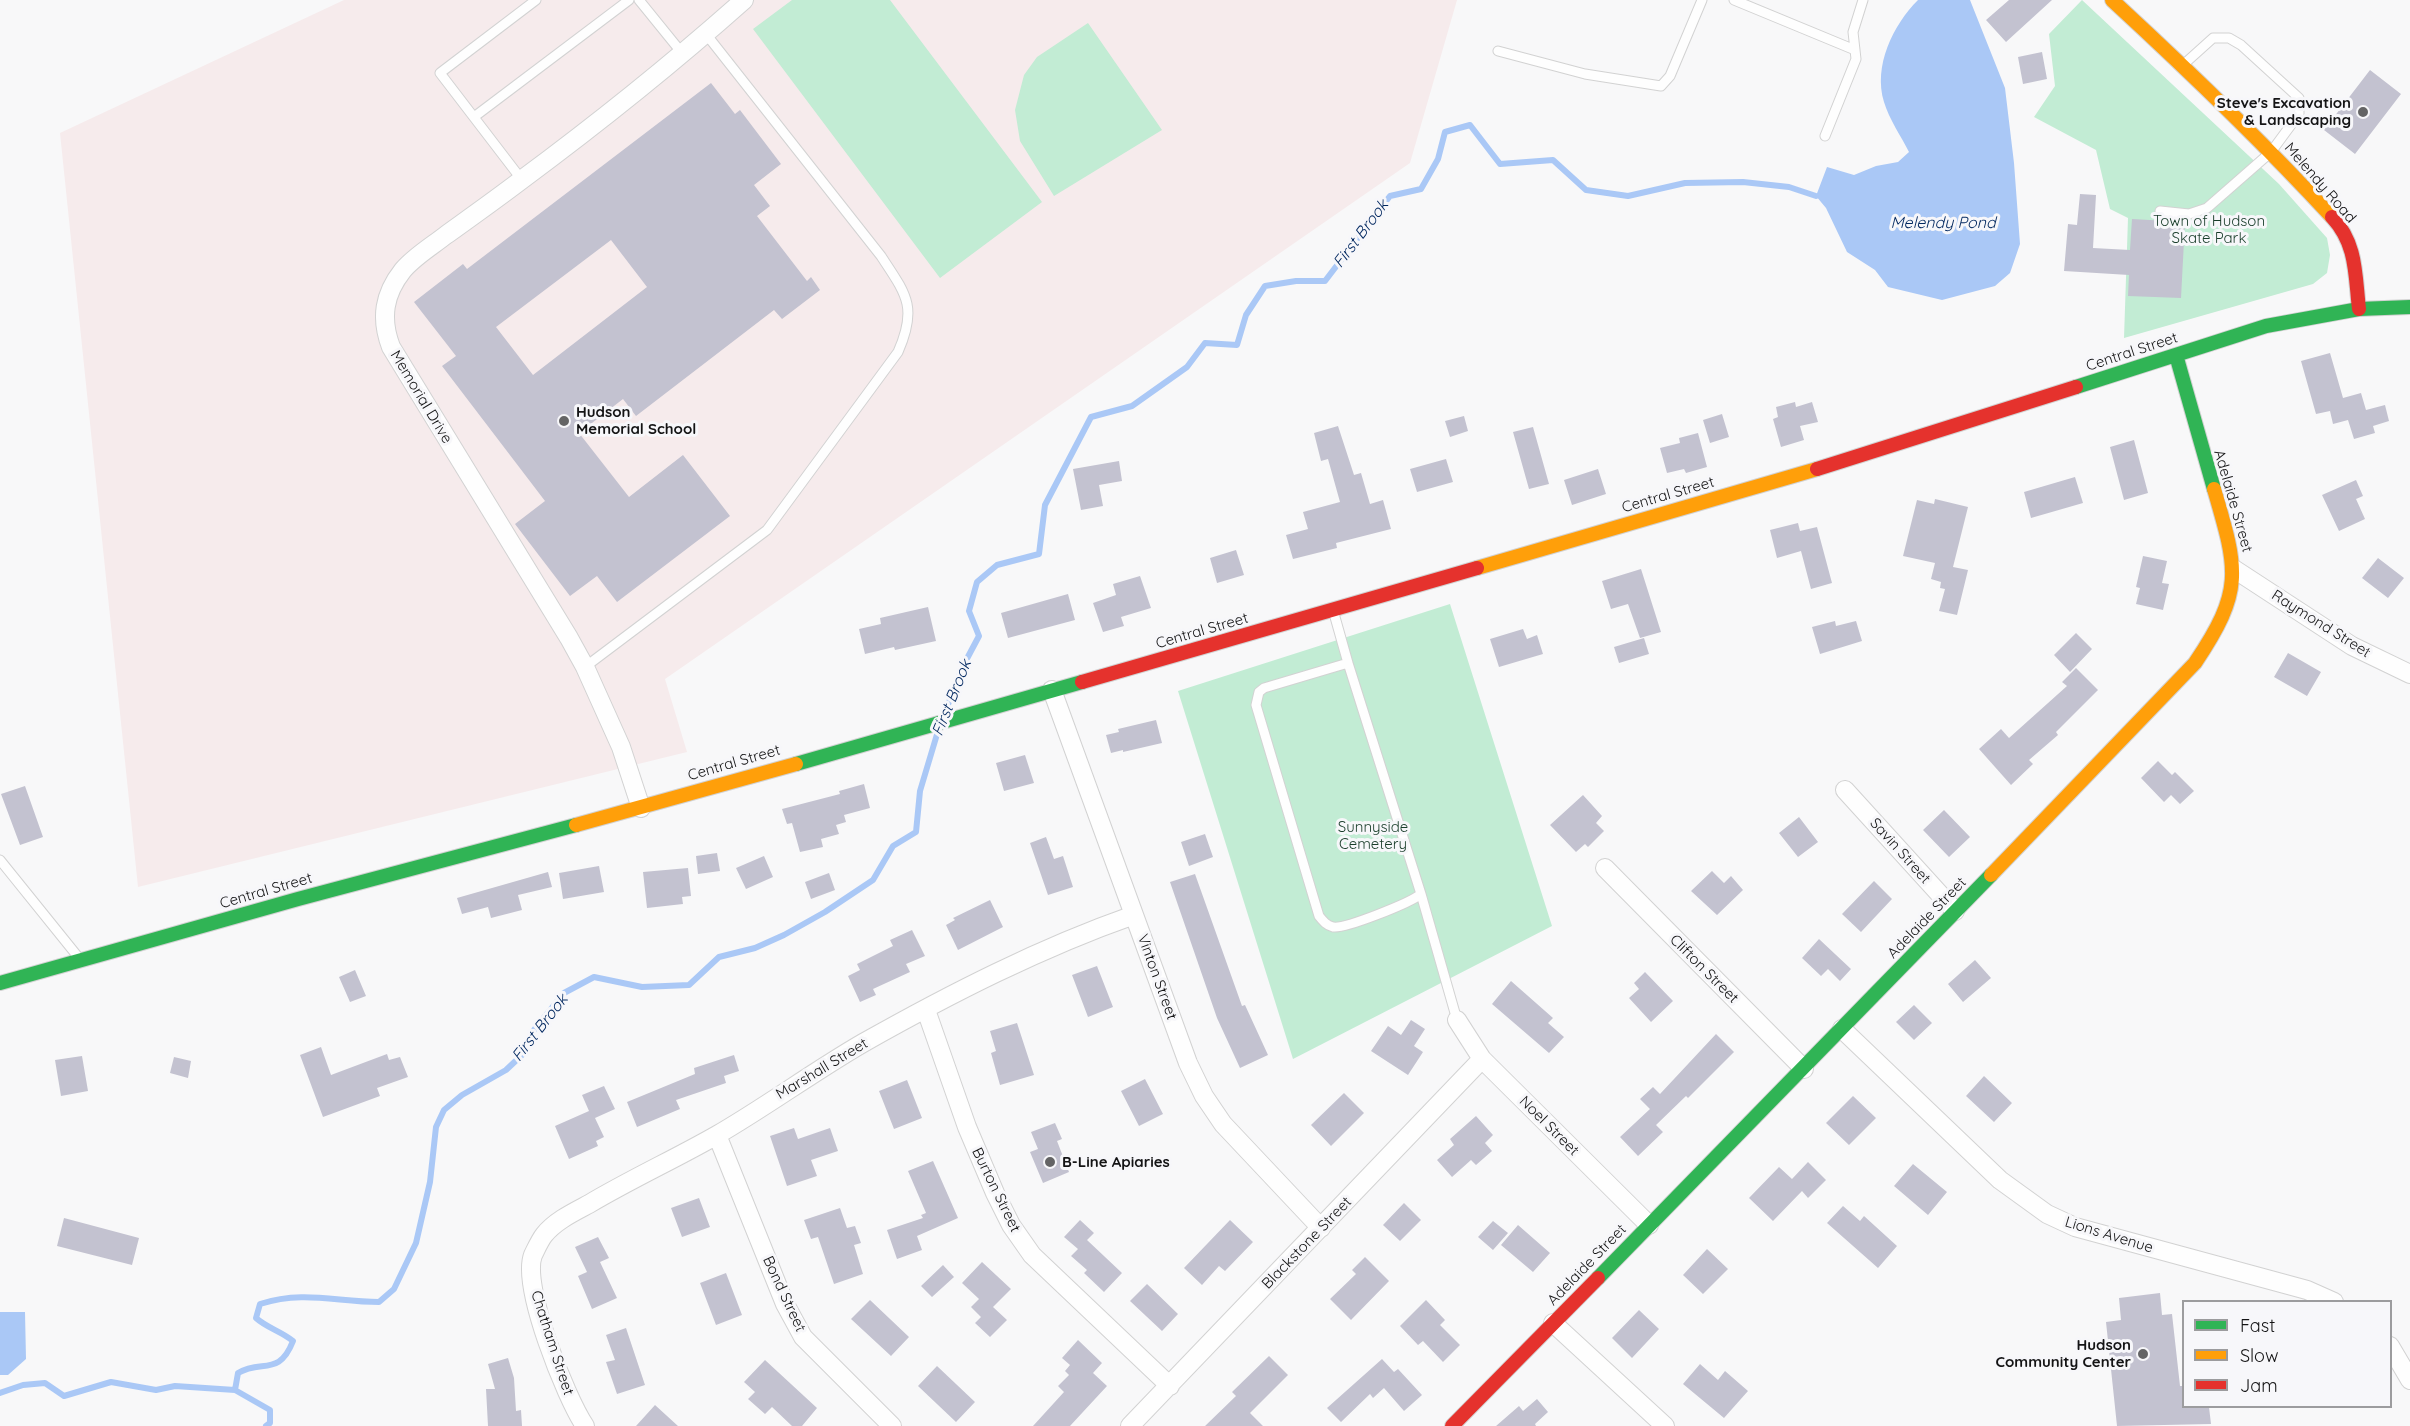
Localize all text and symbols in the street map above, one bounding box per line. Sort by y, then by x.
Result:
place label: Steve's Excavation & Landscaping [2217,94,2351,129]
marker: Steve's Excavation & Landscaping [2356,105,2370,119]
street label: Melendy Road [2280,139,2360,227]
water label: First Brook [1329,196,1393,272]
park label: Town of Hudson Skate Park [2153,212,2265,247]
water label: Melendy Pond [1890,213,1996,233]
street label: Central Street [2084,329,2180,375]
street label: Memorial Drive [386,347,456,447]
place label: Hudson Memorial School [576,403,696,438]
marker: Hudson Memorial School [557,414,571,428]
street label: Adelaide Street [2210,448,2256,554]
street label: Central Street [1620,473,1716,517]
street label: Raymond Street [2268,586,2374,662]
street label: Central Street [1154,609,1250,653]
water label: First Brook [928,657,976,739]
street label: Central Street [686,741,782,785]
street label: Savin Street [1866,814,1934,888]
park label: Sunnyside Cemetery [1338,818,1408,853]
street label: Central Street [218,869,314,913]
street label: Adelaide Street [1884,874,1970,962]
street label: Clifton Street [1666,931,1742,1007]
street label: Vinton Street [1133,932,1181,1022]
water label: First Brook [508,991,572,1065]
street label: Marshall Street [773,1035,871,1103]
street label: Noel Street [1515,1092,1583,1160]
street label: Burton Street [968,1145,1024,1235]
place label: B-Line Apiaries [1062,1153,1170,1171]
marker: B-Line Apiaries [1043,1155,1057,1169]
street label: Blackstone Street [1258,1193,1356,1293]
street label: Lions Avenue [2063,1213,2155,1257]
street label: Adelaide Street [1544,1221,1630,1309]
street label: Bond Street [759,1253,809,1335]
street label: Chatham Street [527,1288,577,1398]
legend [2182,1300,2392,1408]
text: Fast [2240,1314,2275,1337]
place label: Hudson Community Center [1996,1336,2131,1371]
text: Slow [2240,1344,2278,1367]
marker: Hudson Community Center [2136,1347,2150,1361]
text: Jam [2240,1374,2278,1397]

